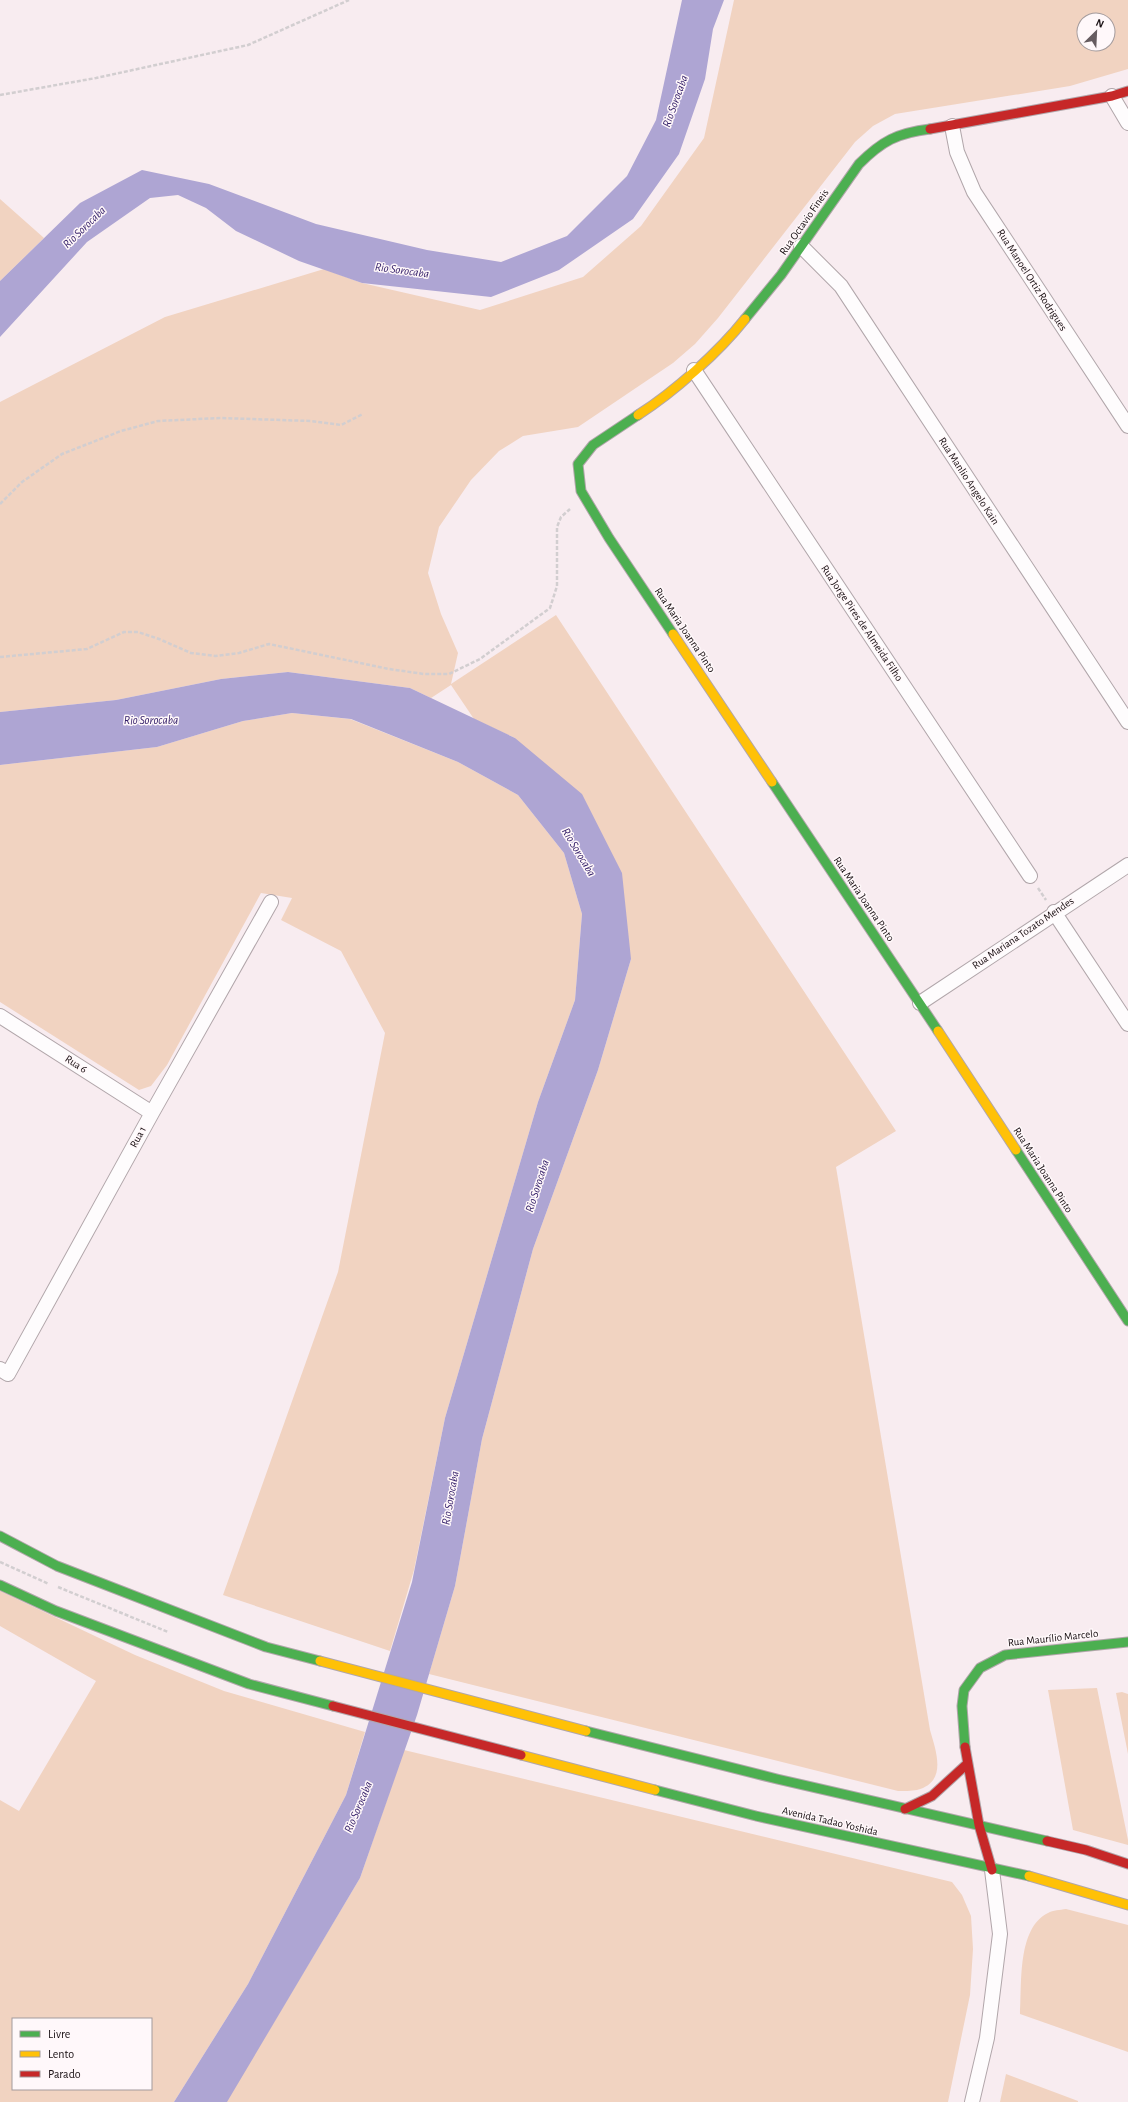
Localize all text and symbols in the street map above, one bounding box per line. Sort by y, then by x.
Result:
north arrow [1076,12,1116,52]
text: N [1094,17,1106,30]
water label: Rio Sorocaba [660,73,690,129]
street label: Rua Octavio Fineis [777,187,831,257]
water label: Rio Sorocaba [60,204,108,250]
street label: Rua Manoel Ortiz Rodrigues [995,227,1069,333]
water label: Rio Sorocaba [374,260,430,280]
street label: Rua Manlio Angelo Kain [937,435,1001,527]
street label: Rua Jorge Pires de Almeida Filho [819,563,905,683]
street label: Rua Maria Joanna Pinto [653,586,717,674]
water label: Rio Sorocaba [124,714,178,726]
water label: Rio Sorocaba [560,826,598,878]
street label: Rua Maria Joanna Pinto [832,855,896,943]
street label: Rua Mariana Tozato Mendes [970,895,1076,971]
street label: Rua 6 [63,1053,89,1075]
street label: Rua 1 [128,1125,148,1149]
street label: Rua Maria Joanna Pinto [1011,1125,1075,1215]
water label: Rio Sorocaba [523,1158,551,1214]
water label: Rio Sorocaba [439,1470,461,1526]
street label: Rua Maurílio Marcelo [1007,1628,1099,1648]
water label: Rio Sorocaba [342,1780,374,1834]
street label: Avenida Tadao Yoshida [781,1805,879,1837]
legend [12,2018,152,2090]
text: Livre [48,2028,70,2040]
text: Lento [48,2048,74,2060]
text: Parado [48,2068,81,2080]

